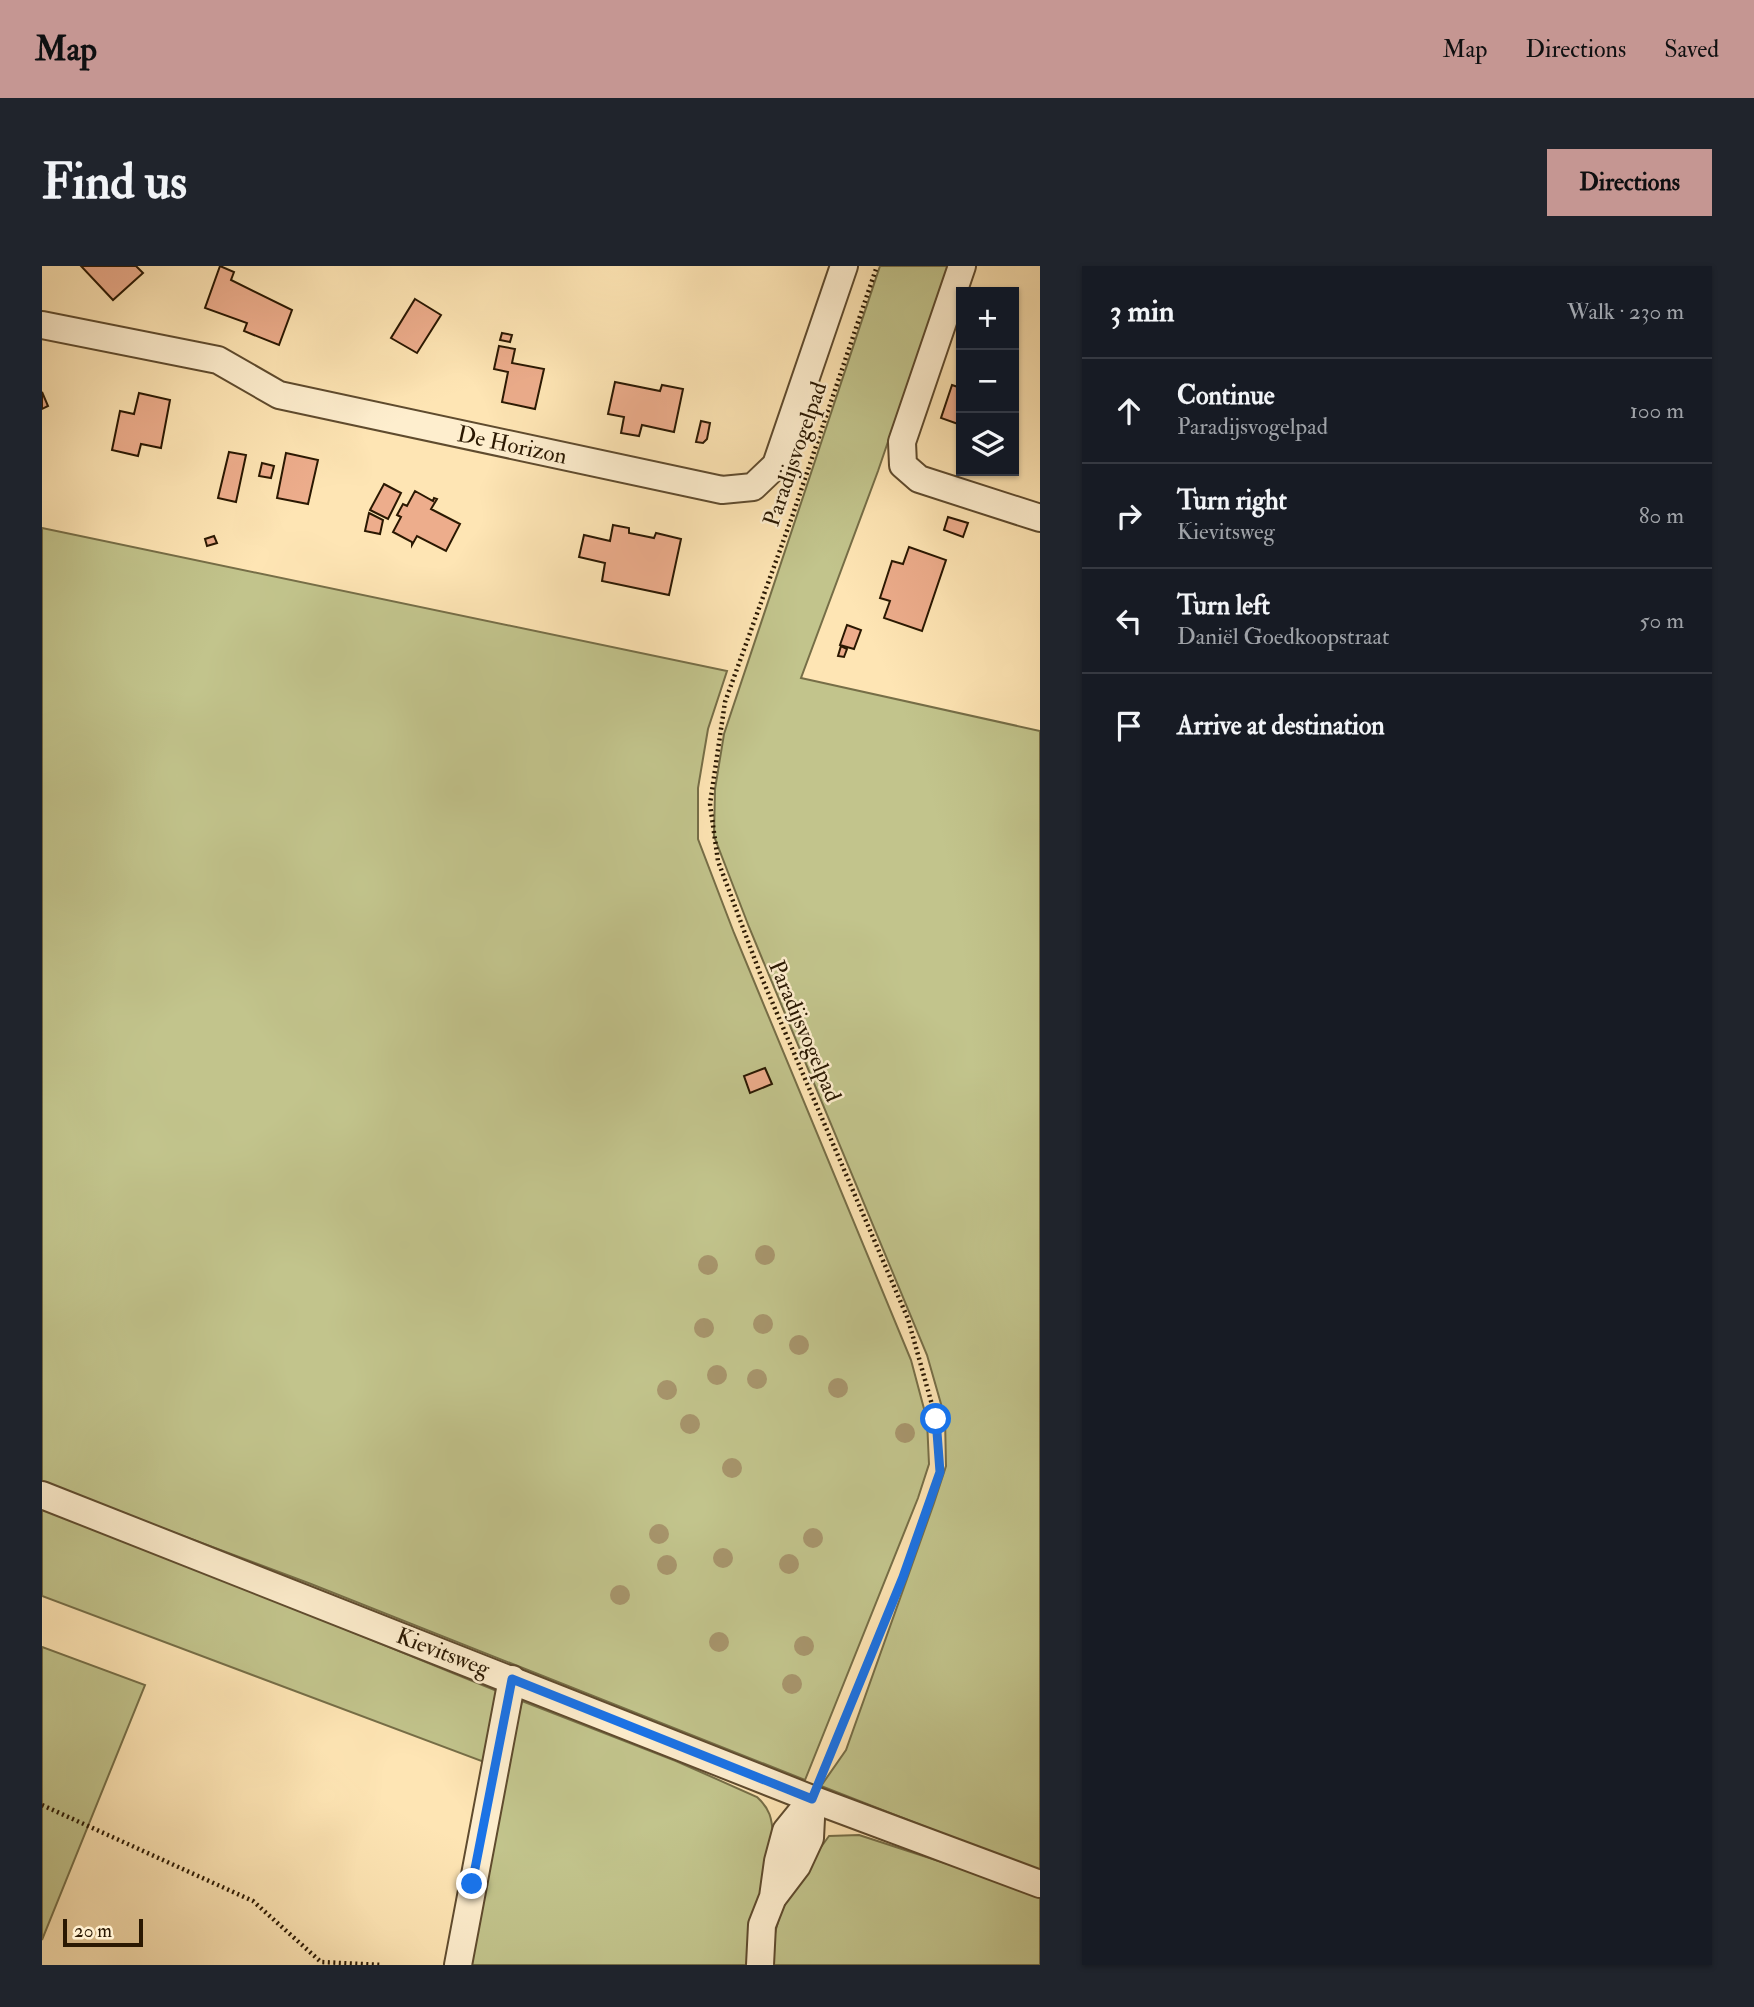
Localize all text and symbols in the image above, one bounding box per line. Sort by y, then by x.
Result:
text: Map [35,29,97,70]
text: Map [1442,34,1487,65]
text: Directions [1525,34,1626,65]
text: Saved [1664,34,1719,65]
button: Directions [1547,149,1712,216]
text: Find us [42,152,187,213]
map controls [956,287,1019,476]
button: + [956,287,1019,350]
text: 3 min [1110,293,1175,330]
text: Walk · 230 m [1567,297,1684,326]
button: − [956,350,1019,413]
street label: Paradijsvogelpad [757,378,834,530]
text: Continue [1177,380,1275,412]
icon: ahead [1110,392,1148,430]
text: 100 m [1630,396,1684,425]
text: Paradijsvogelpad [1177,412,1328,441]
button: layers [956,413,1019,476]
street label: De Horizon [454,419,570,471]
text: Turn right [1177,485,1287,517]
icon: right [1110,497,1148,535]
text: 80 m [1639,501,1684,530]
text: Kievitsweg [1177,517,1275,546]
text: Turn left [1177,590,1270,622]
icon: left [1110,602,1148,640]
text: 50 m [1640,606,1684,635]
text: Daniël Goedkoopstraat [1177,622,1389,651]
icon: arrive [1110,707,1148,745]
text: Arrive at destination [1177,710,1385,742]
street label: Paradijsvogelpad [761,956,848,1107]
route start [920,1403,951,1434]
street label: Kievitsweg [392,1621,495,1683]
route end [456,1868,487,1899]
scale bar [63,1916,144,1948]
text: 20 m [74,1919,112,1943]

